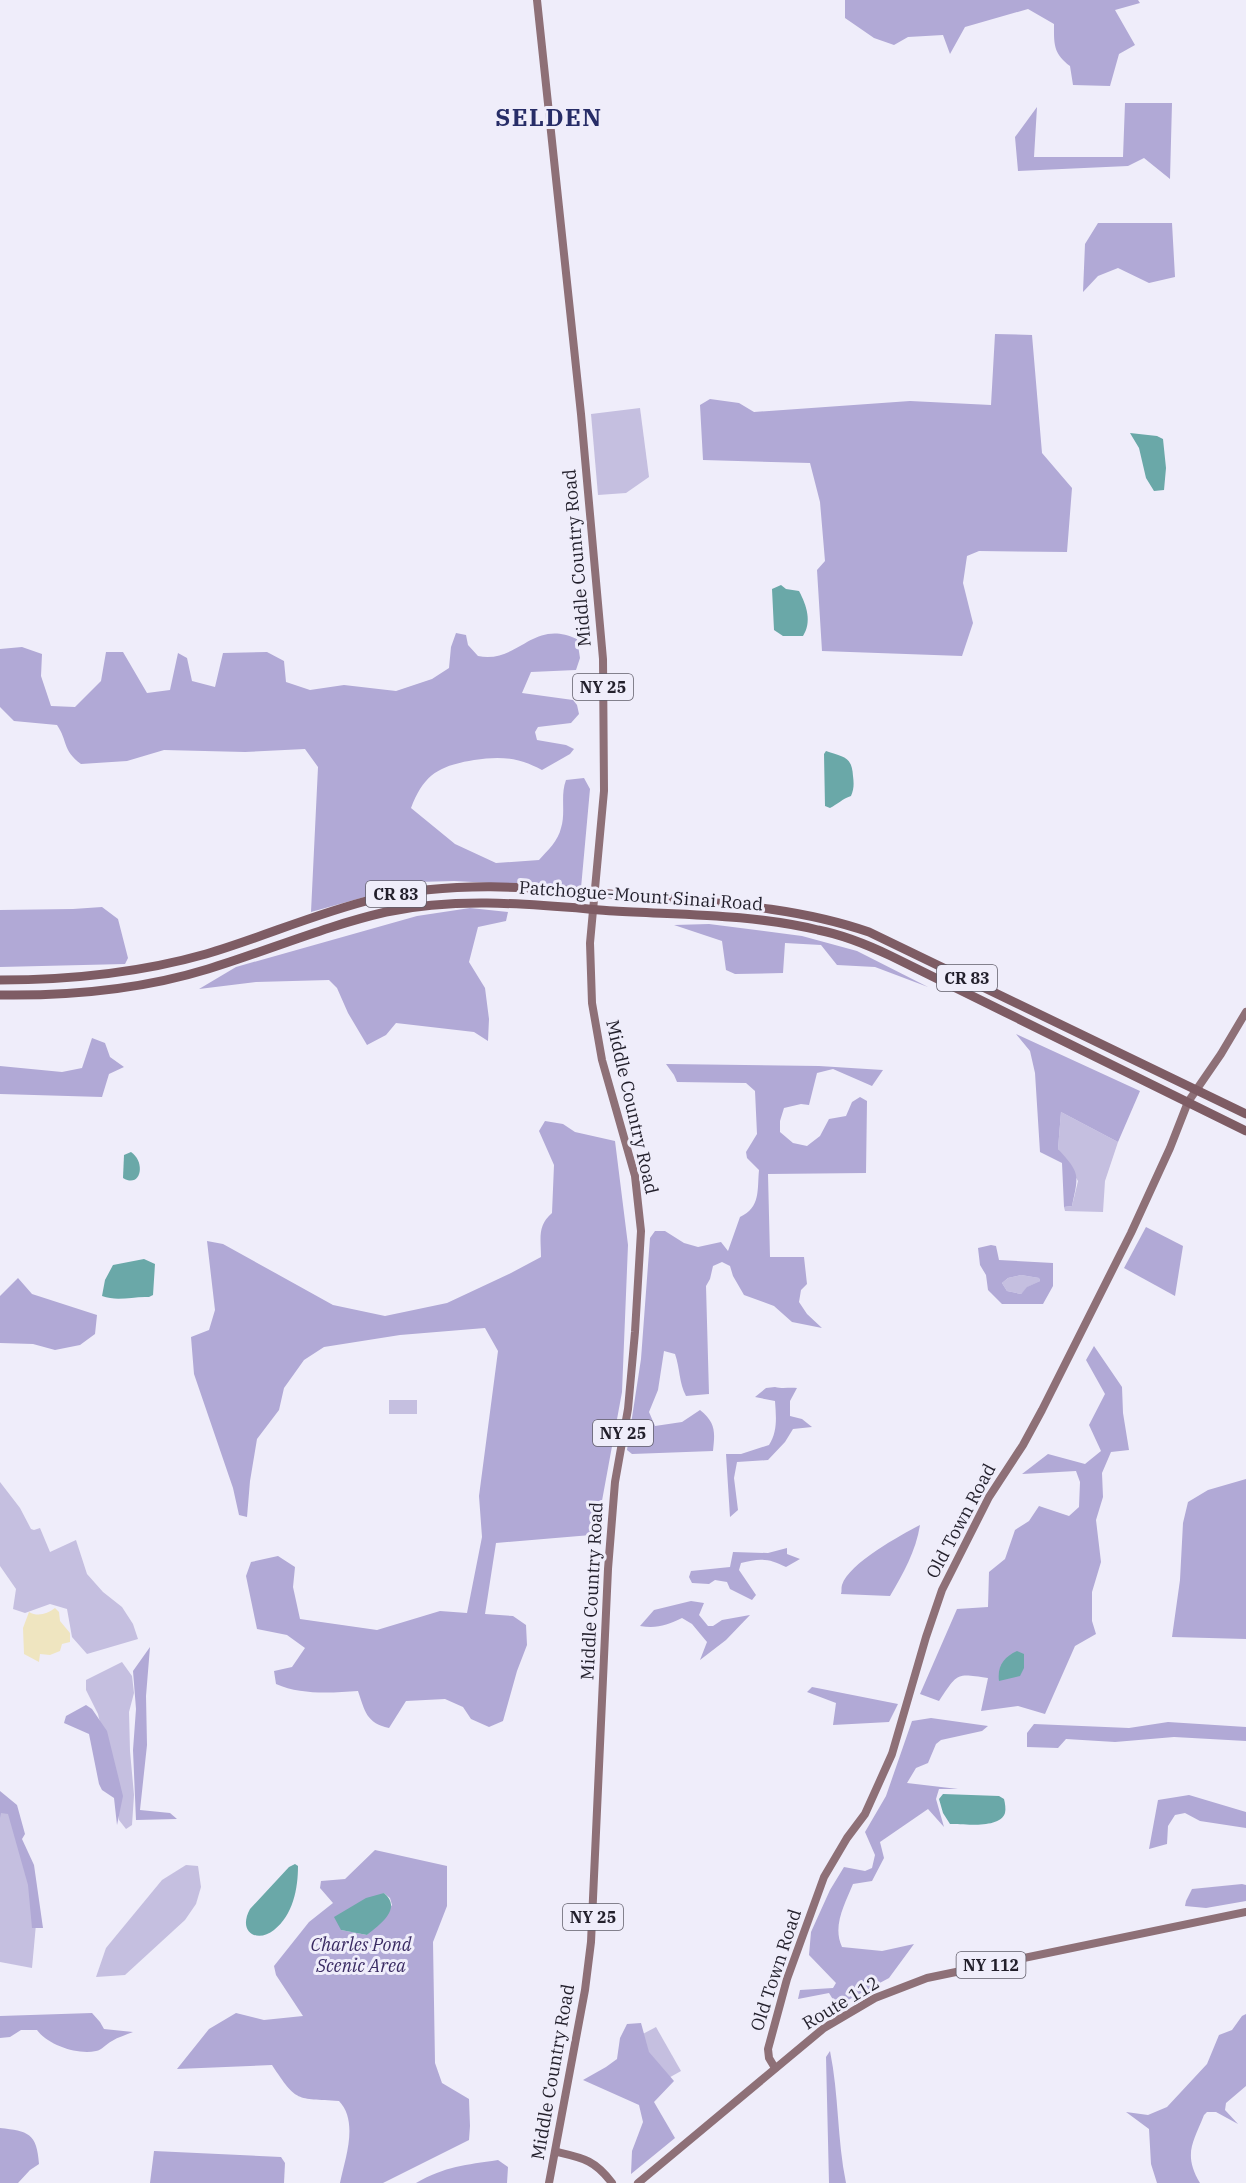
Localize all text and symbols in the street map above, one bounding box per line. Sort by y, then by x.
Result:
district label: SELDEN [495,101,603,133]
street label: Middle Country Road [557,468,596,648]
road number: NY 25 [573,674,633,700]
street label: Patchogue-Mount Sinai Road [518,875,764,916]
road number: CR 83 [366,881,426,907]
road number: CR 83 [937,965,997,991]
street label: Middle Country Road [601,1017,664,1196]
road number: NY 25 [593,1420,653,1446]
street label: Old Town Road [921,1459,1001,1582]
street label: Middle Country Road [575,1501,608,1681]
road number: NY 25 [563,1904,623,1930]
street label: Old Town Road [745,1906,806,2034]
park label: Charles Pond Scenic Area [311,1933,412,1977]
road number: NY 112 [956,1952,1026,1978]
street label: Route 112 [798,1971,883,2034]
street label: Middle Country Road [526,1982,579,2162]

